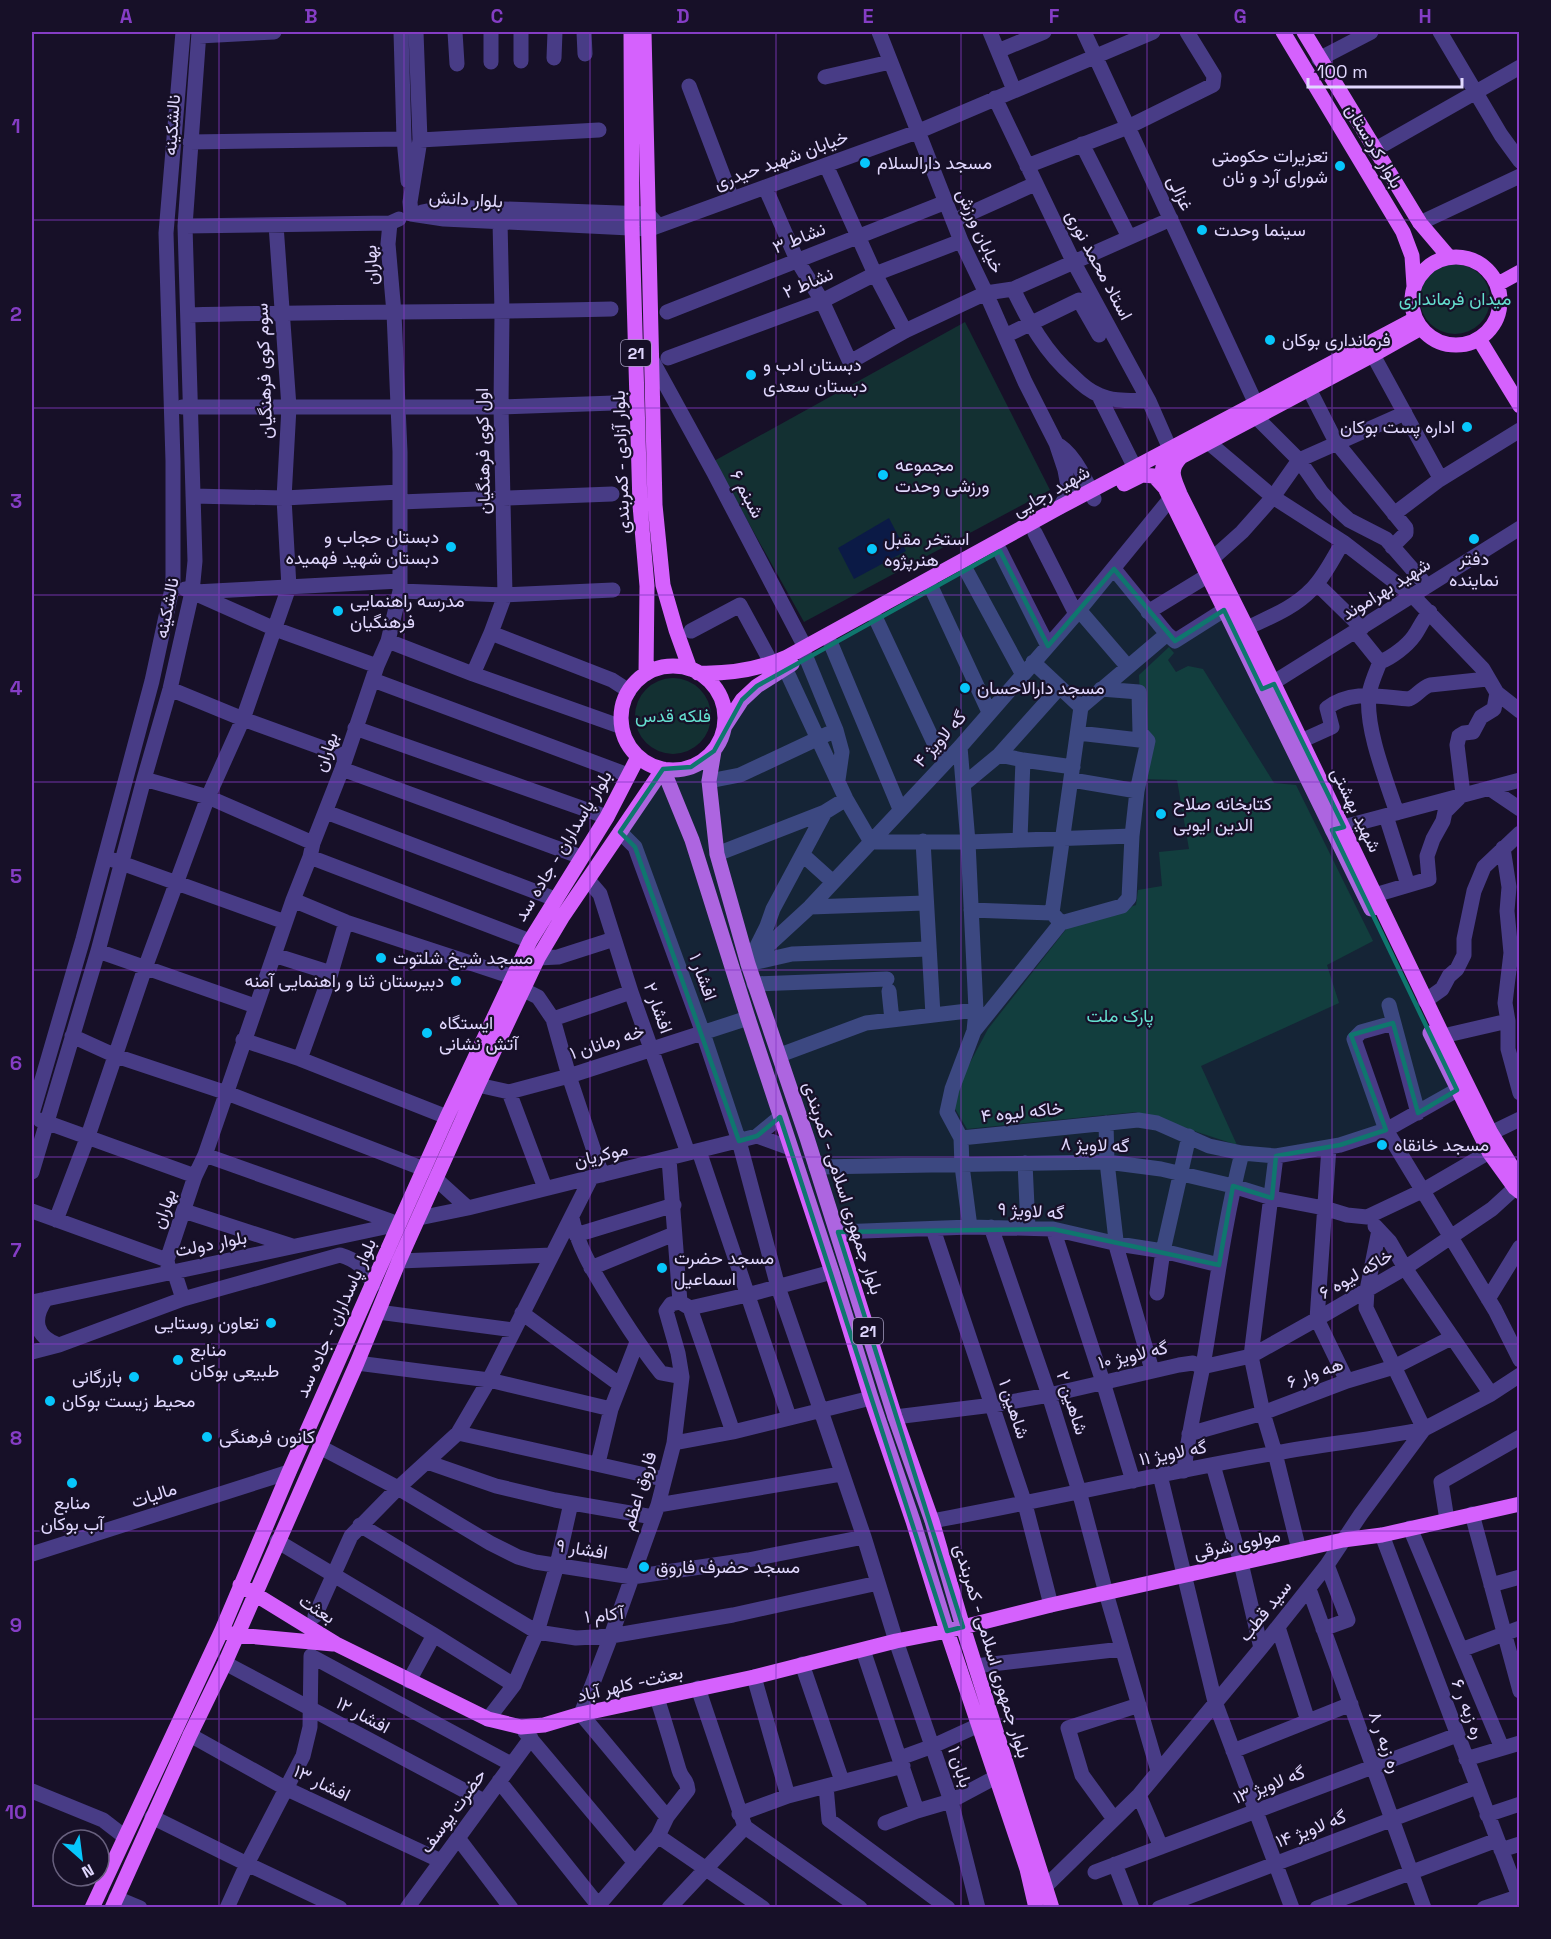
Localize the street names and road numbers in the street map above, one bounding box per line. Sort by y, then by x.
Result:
street label: نالشکینه [158,94,185,156]
street label: بلوار کردستان [1340,99,1409,192]
street label: خیابان شهید حیدری [711,125,851,194]
street label: غزالی [1162,172,1199,214]
street label: بلوار دانش [428,184,504,213]
street label: خیابان ورزش [952,185,1009,277]
street label: استاد محمد نوری [1061,206,1138,324]
street label: نشاط ۳ [769,217,829,258]
street label: بهاران [358,244,383,286]
street label: نشاط ۲ [779,262,836,303]
street label: سوم کوی فرهنگیان [250,303,278,439]
road number: 21 [621,340,651,366]
street label: اول کوی فرهنگیان [470,388,495,515]
street label: بلوار آزادی - کمربندی [607,390,634,534]
street label: شهید رجایی [1008,460,1094,521]
street label: شبنم ۶ [724,466,770,522]
street label: شهید بهراموند [1337,552,1434,625]
street label: نالشکینه [149,576,184,640]
street label: گه لاویژ ۴ [908,706,971,772]
street label: بهاران [308,729,343,775]
street label: شهید بهشتی [1326,764,1387,856]
street label: بلوار پاسداران - جاده سد [508,766,618,926]
street label: افشار ۱ [684,950,723,1003]
street label: افشار ۲ [639,979,678,1036]
street label: خه رمانان ۱ [567,1019,647,1064]
street label: بلوار جمهوری اسلامی - کمربندی [798,1078,889,1297]
street label: خاکه لیوه ۴ [980,1096,1064,1127]
street label: گه لاویژ ۸ [1060,1132,1130,1157]
street label: موکریان [571,1137,630,1172]
street label: بهاران [146,1186,181,1232]
street label: گه لاویژ ۹ [997,1197,1065,1224]
street label: بلوار دولت [173,1225,249,1262]
street label: بلوار پاسداران - جاده سد [290,1235,382,1401]
street label: خاکه لیوه ۶ [1315,1243,1397,1304]
road number: 21 [853,1318,883,1344]
street label: گه لاویژ ۱۰ [1096,1335,1170,1374]
street label: هه وار ۶ [1284,1352,1346,1393]
street label: شاهین ۲ [1051,1368,1094,1438]
street label: شاهین ۱ [994,1376,1035,1442]
street label: گه لاویژ ۱۱ [1137,1435,1209,1470]
street label: فاروق اعظم [616,1449,662,1533]
street label: مالیات [128,1476,180,1513]
street label: مولوی شرقی [1191,1523,1282,1564]
street label: افشار ۹ [555,1533,609,1564]
street label: بلوار جمهوری اسلامی - کمربندی [949,1541,1036,1761]
street label: سید قطب [1233,1575,1296,1646]
street label: بعثت [295,1589,340,1629]
street label: آکام ۱ [583,1601,626,1629]
street label: بعثت- کلهر آباد [575,1660,685,1707]
street label: ره زبه ر ۶ [1447,1676,1490,1742]
street label: افشار ۱۲ [332,1691,394,1738]
street label: ۸ ره زبه ر [1364,1708,1407,1776]
street label: بابان ۱ [943,1743,978,1790]
street label: افشار ۱۳ [290,1759,354,1806]
street label: گه لاویژ ۱۳ [1230,1760,1308,1809]
street label: حضرت یوسف [414,1764,491,1857]
street label: گه لاویژ ۱۴ [1272,1805,1349,1852]

